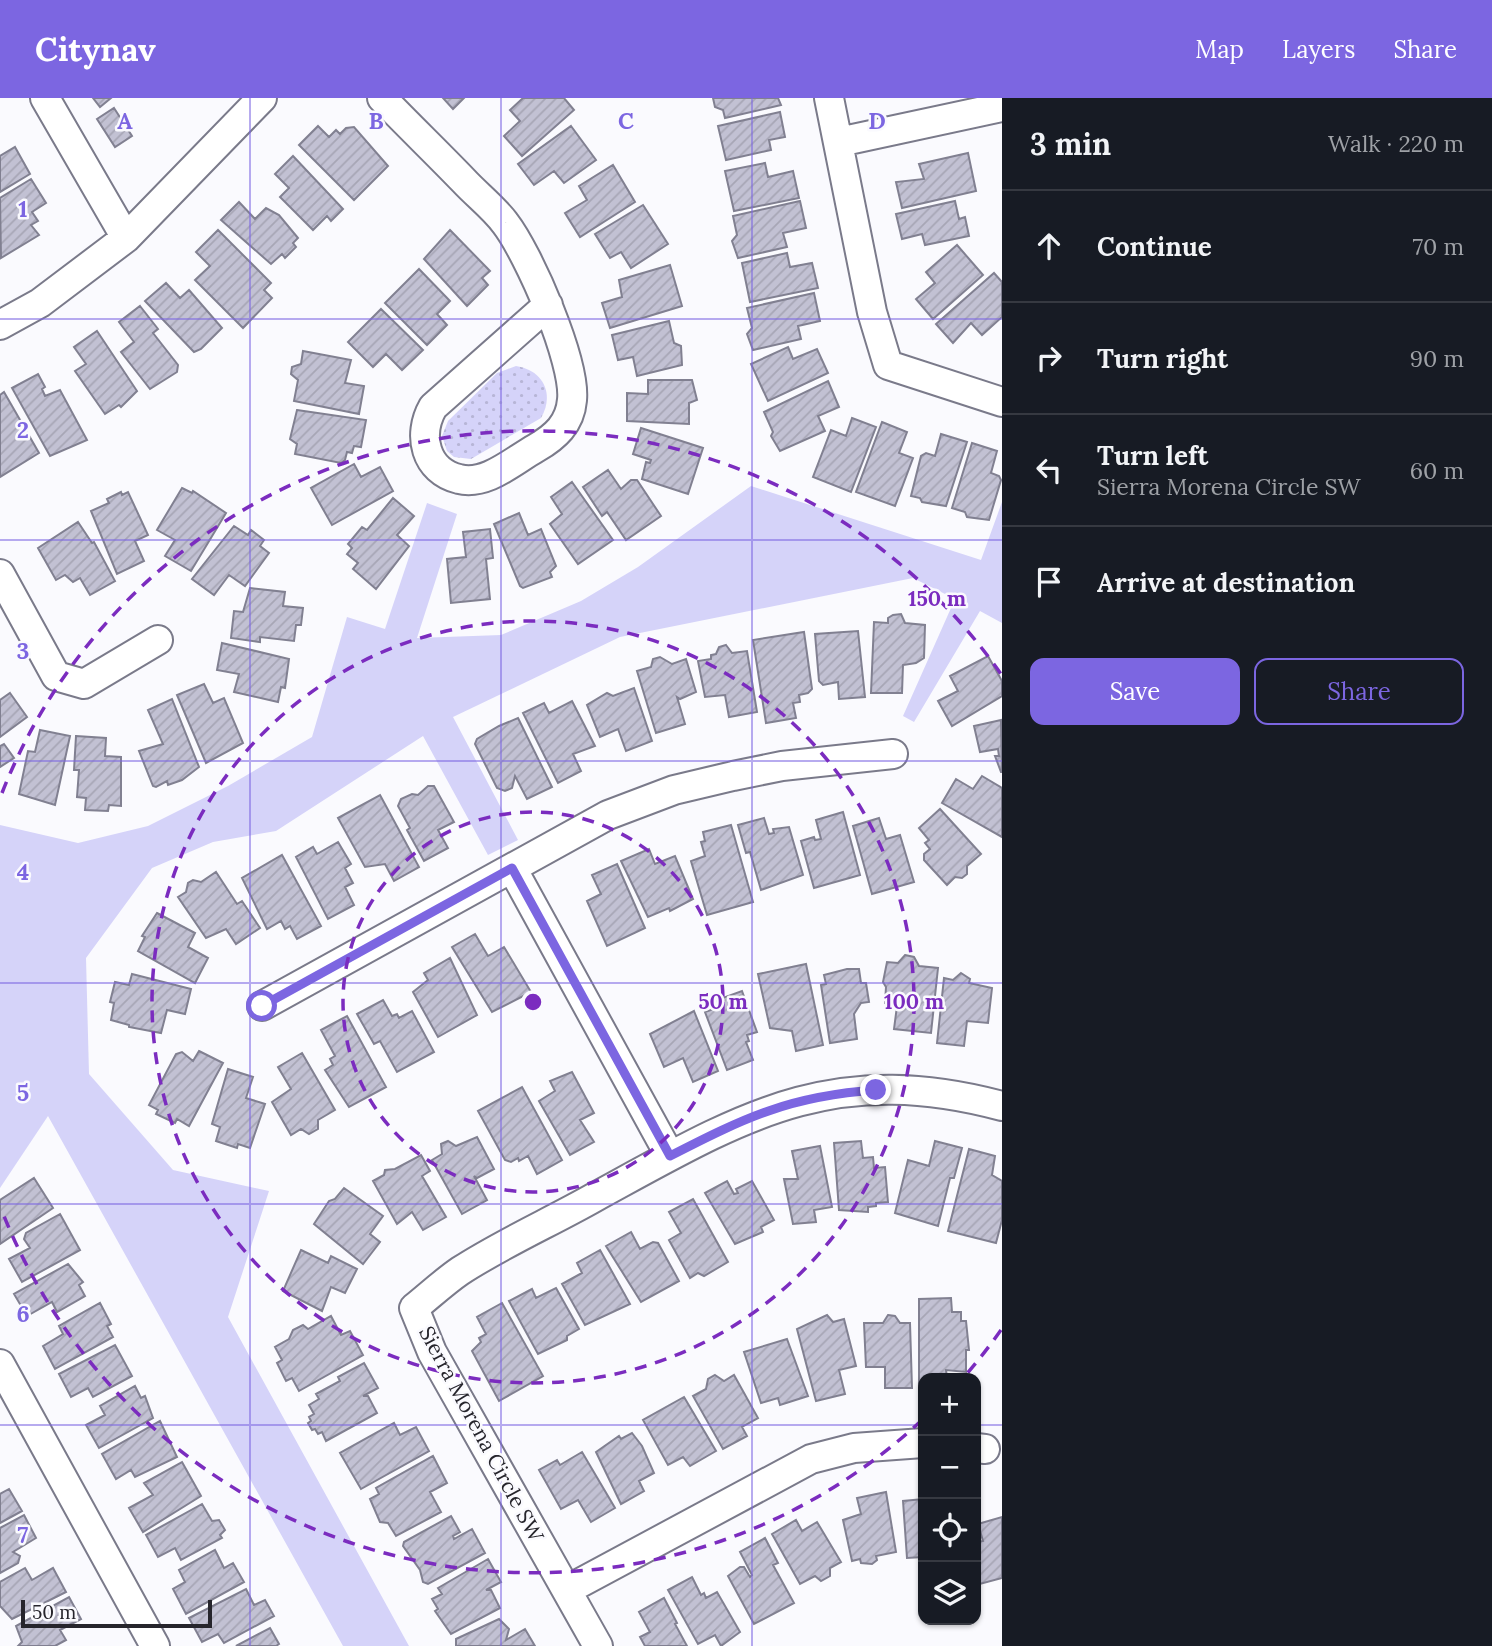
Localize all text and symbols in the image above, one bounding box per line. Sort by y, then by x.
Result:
text: Citynav [35,28,156,70]
text: Map [1195,34,1244,65]
text: Layers [1282,34,1355,65]
text: Share [1393,34,1457,65]
text: A [117,106,133,135]
text: B [368,106,384,135]
text: C [618,106,634,135]
text: D [868,106,886,135]
text: 3 min [1030,125,1111,163]
text: Walk · 220 m [1328,129,1464,158]
text: 1 [18,194,28,223]
icon: ahead [1030,227,1068,265]
text: Continue [1097,230,1212,263]
text: 70 m [1413,232,1464,261]
icon: right [1030,339,1068,377]
text: Turn right [1097,342,1228,375]
text: 90 m [1410,344,1464,373]
text: 2 [17,415,29,444]
text: Turn left [1097,439,1208,472]
icon: left [1030,451,1068,489]
text: 60 m [1410,456,1464,485]
text: Sierra Morena Circle SW [1097,472,1360,501]
icon: arrive [1030,563,1068,601]
text: Arrive at destination [1097,566,1355,599]
text: 150 m [908,585,966,612]
text: 3 [17,636,29,665]
button: Save [1030,658,1240,725]
button: Share [1254,658,1464,725]
text: 4 [17,857,29,886]
text: 50 m [698,988,748,1015]
text: 100 m [884,988,944,1015]
route start [246,990,277,1021]
centre of rings [521,990,545,1014]
route end [860,1074,891,1105]
text: 5 [17,1078,29,1107]
text: 6 [16,1299,30,1328]
street label: Sierra Morena Circle SW [413,1321,550,1547]
map controls [918,1373,981,1625]
button: + [918,1373,981,1436]
button: − [918,1436,981,1499]
button: locate [918,1499,981,1562]
text: 7 [18,1520,29,1549]
button: layers [918,1562,981,1625]
scale bar [21,1597,212,1629]
text: 50 m [32,1600,76,1624]

